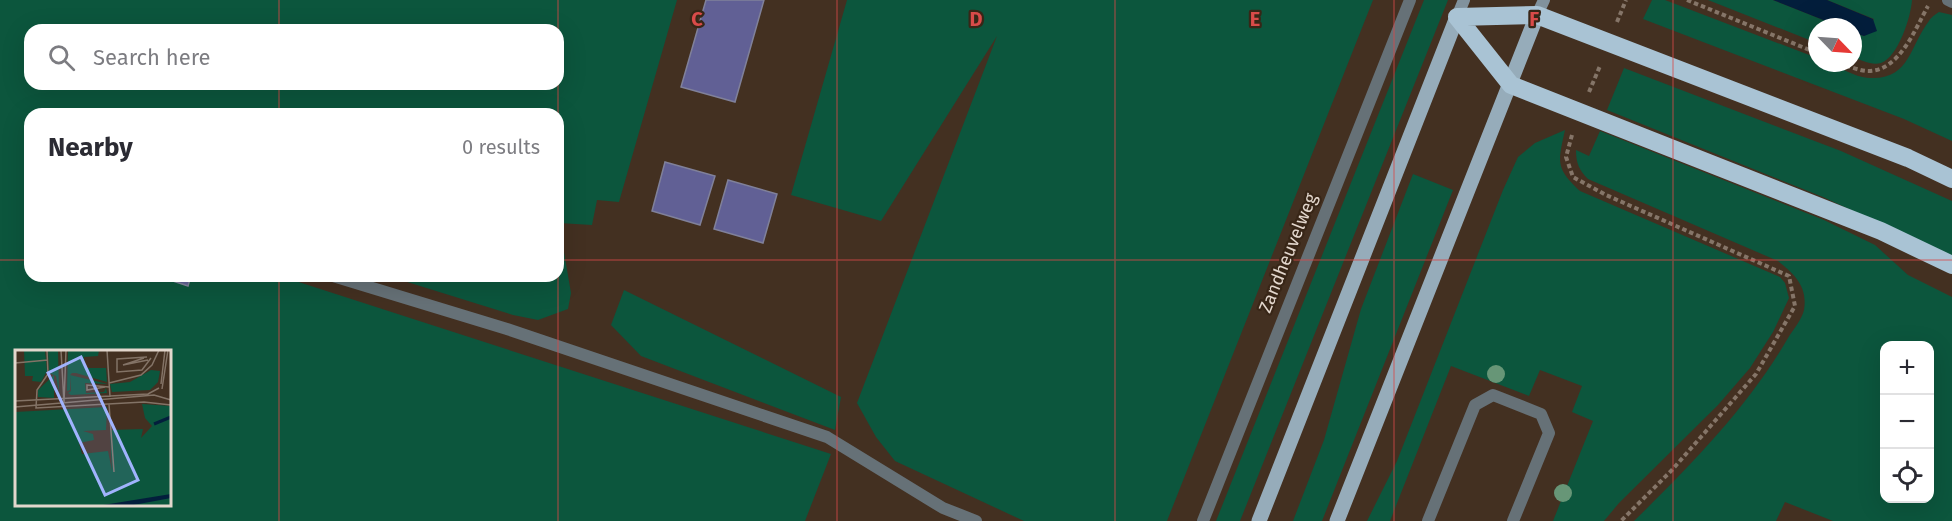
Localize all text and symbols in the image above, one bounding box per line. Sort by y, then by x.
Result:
text: C [691,7,703,31]
text: D [969,7,983,31]
text: E [1250,7,1260,31]
text: F [1529,7,1539,31]
north arrow [1808,18,1862,72]
search box [24,24,564,90]
icon: search [45,41,78,74]
text: Search here [93,44,211,71]
text: Nearby [48,132,133,163]
text: 0 results [462,135,540,159]
street label: Zandheuvelweg [1254,189,1322,316]
map controls [1880,341,1934,503]
button: + [1880,341,1934,395]
inset map [15,350,171,506]
button: − [1880,395,1934,449]
button: locate [1880,449,1934,503]

